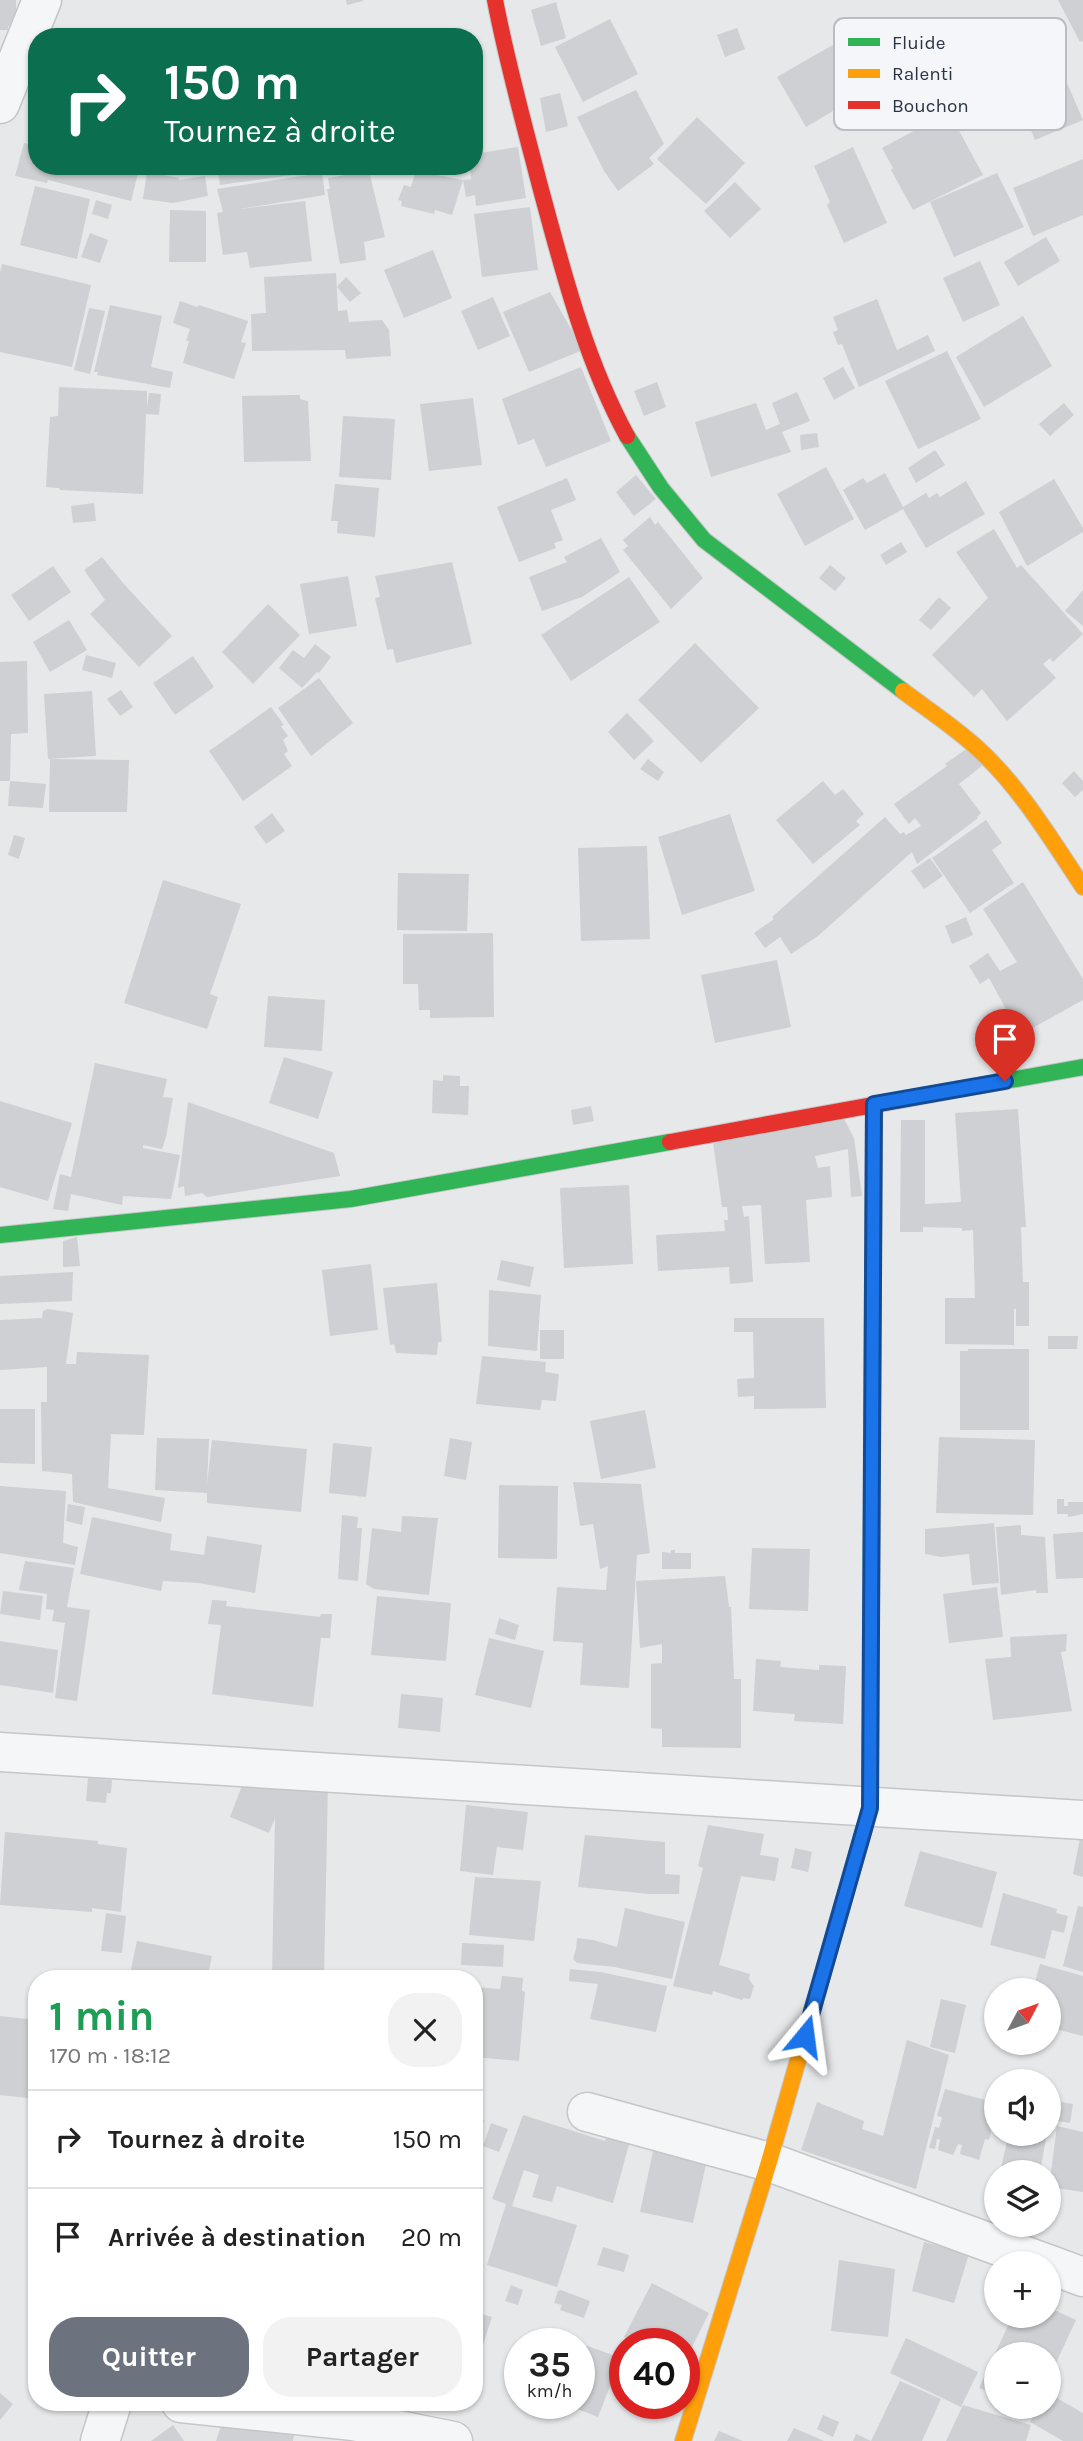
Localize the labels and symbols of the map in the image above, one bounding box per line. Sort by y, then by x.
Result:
legend [834,18,1066,130]
text: Fluide [892,32,945,54]
text: Ralenti [892,63,953,85]
text: Bouchon [892,95,969,117]
pin [975,1009,1035,1081]
north arrow [984,1978,1060,2054]
position arrow [768,1999,842,2073]
speed limit sign: 40 [609,2328,700,2419]

